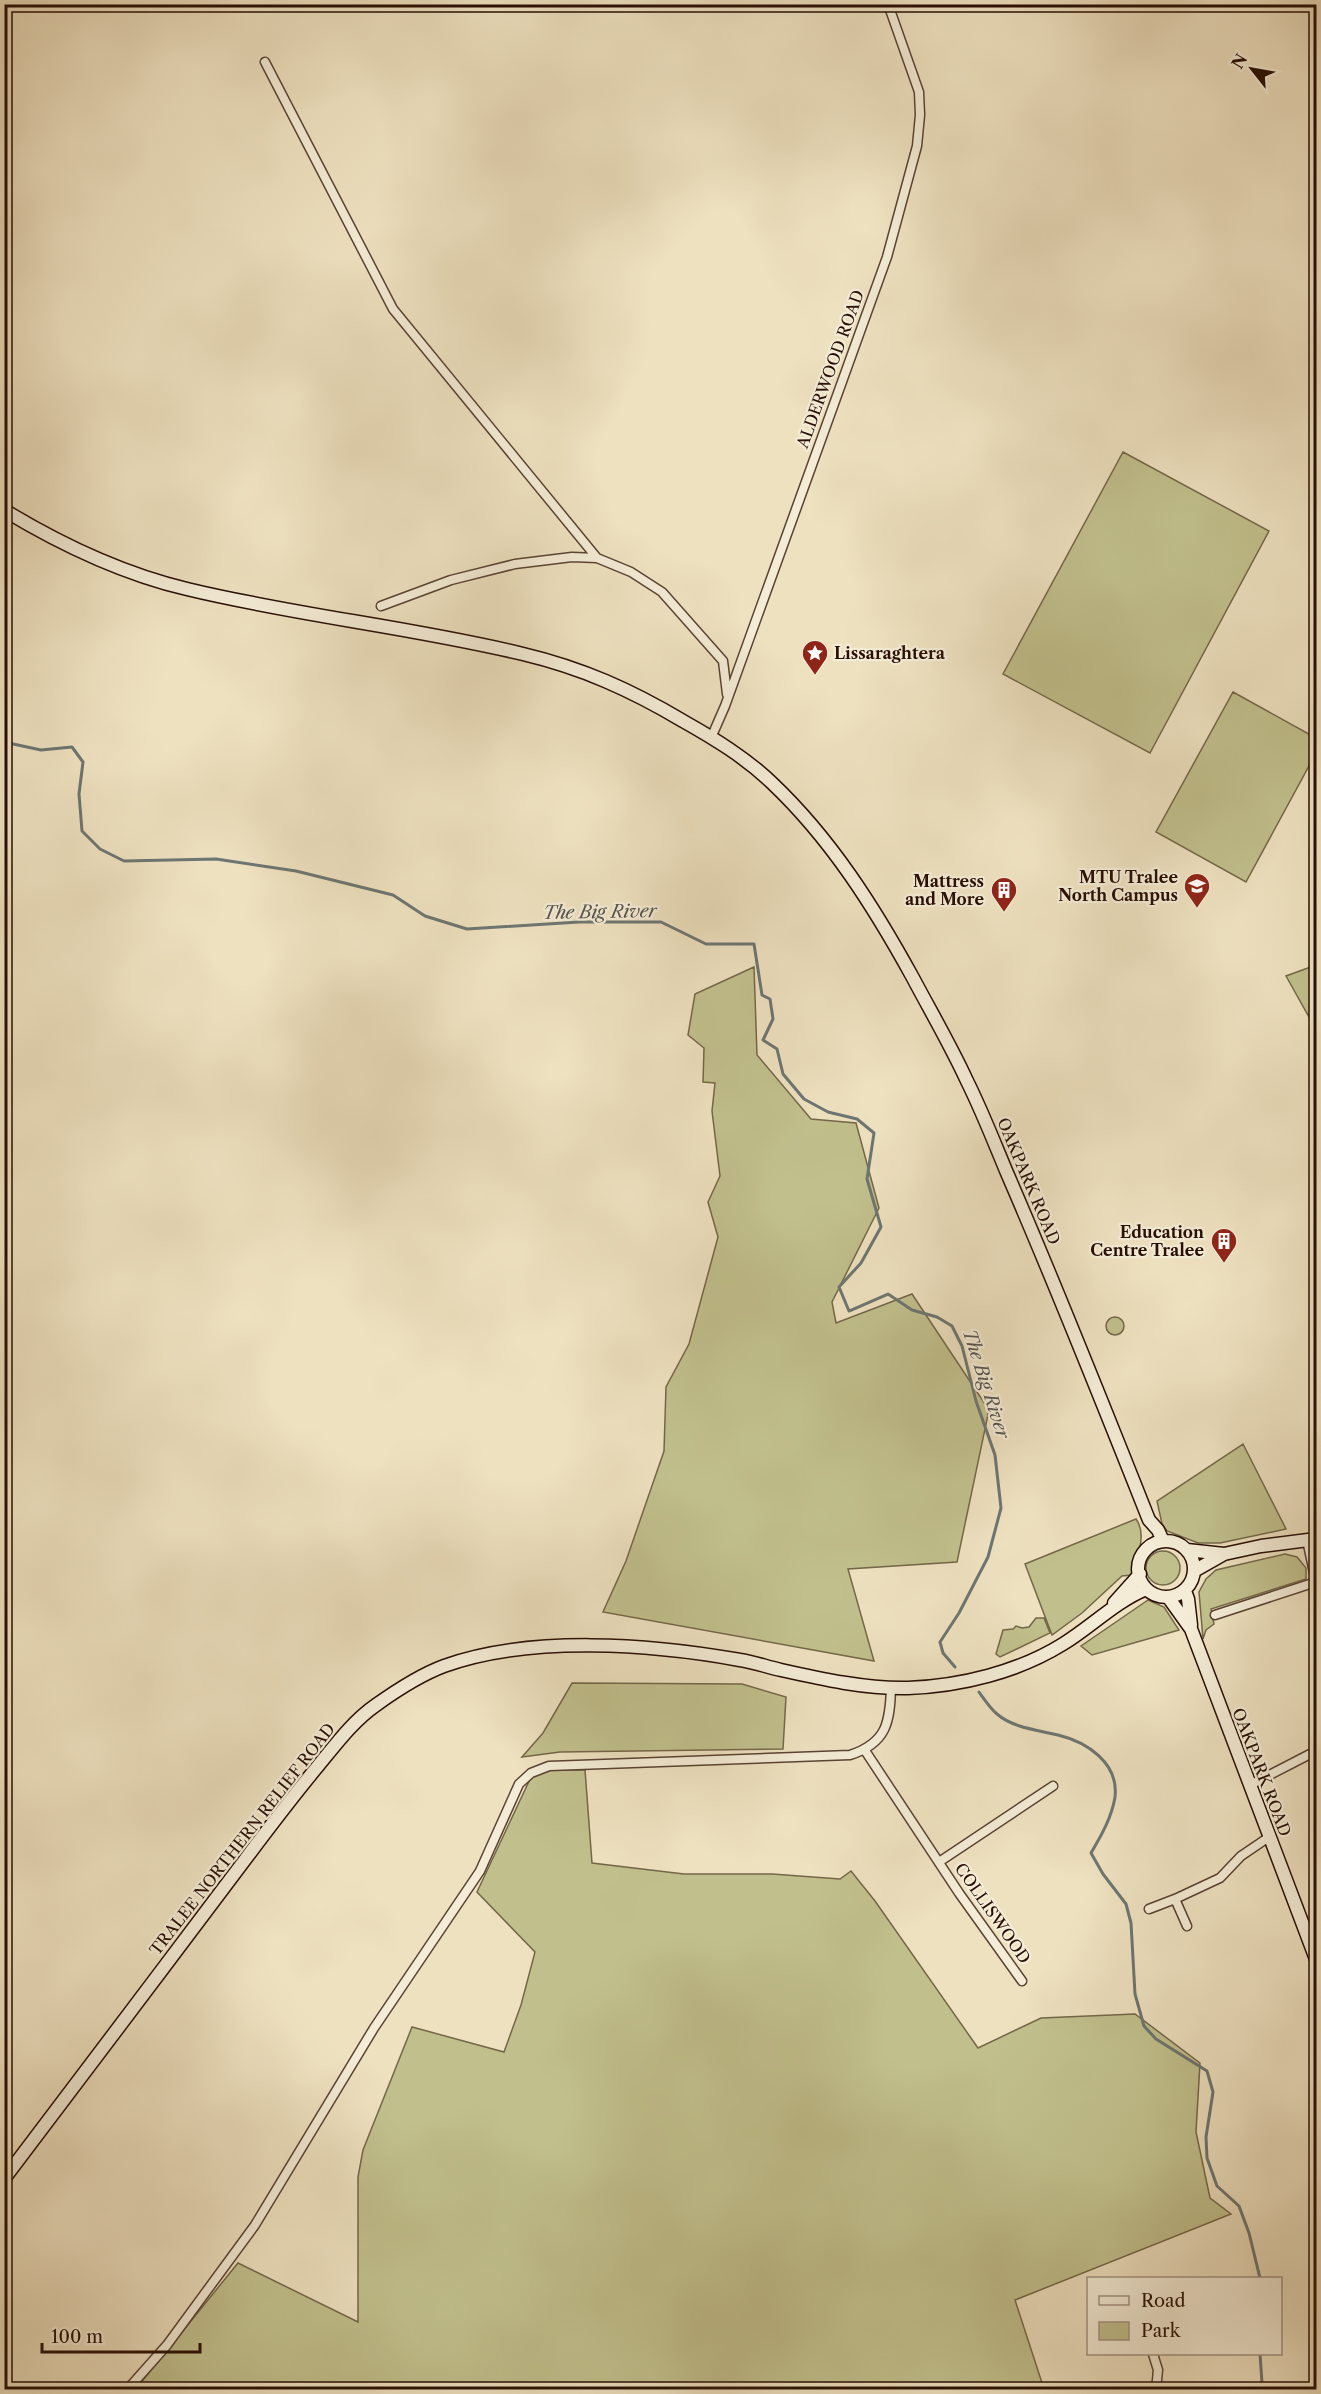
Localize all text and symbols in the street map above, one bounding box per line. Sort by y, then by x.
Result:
north arrow [1222,39,1282,99]
text: N [1227,50,1251,72]
street label: ALDERWOOD ROAD [792,287,868,452]
place icon: Lissaraghtera [800,638,830,676]
place label: Lissaraghtera [834,643,946,663]
place label: MTU Tralee North Campus [1058,867,1178,905]
place label: Mattress and More [905,871,984,909]
school or university icon: MTU Tralee North Campus [1182,871,1212,909]
building icon: Mattress and More [989,875,1019,913]
water label: The Big River [543,900,659,924]
street label: OAKPARK ROAD [993,1115,1065,1247]
place label: Education Centre Tralee [1090,1222,1204,1260]
building icon: Education Centre Tralee [1209,1226,1239,1264]
water label: The Big River [958,1327,1015,1443]
street label: OAKPARK ROAD [1228,1705,1296,1839]
street label: TRALEE NORTHERN RELIEF ROAD [145,1719,339,1959]
street label: COLLISWOOD [951,1859,1035,1967]
legend [1087,2277,1282,2355]
text: Road [1141,2290,1186,2312]
scale bar [42,2316,200,2354]
text: Park [1141,2320,1182,2342]
text: 100 m [51,2326,103,2348]

